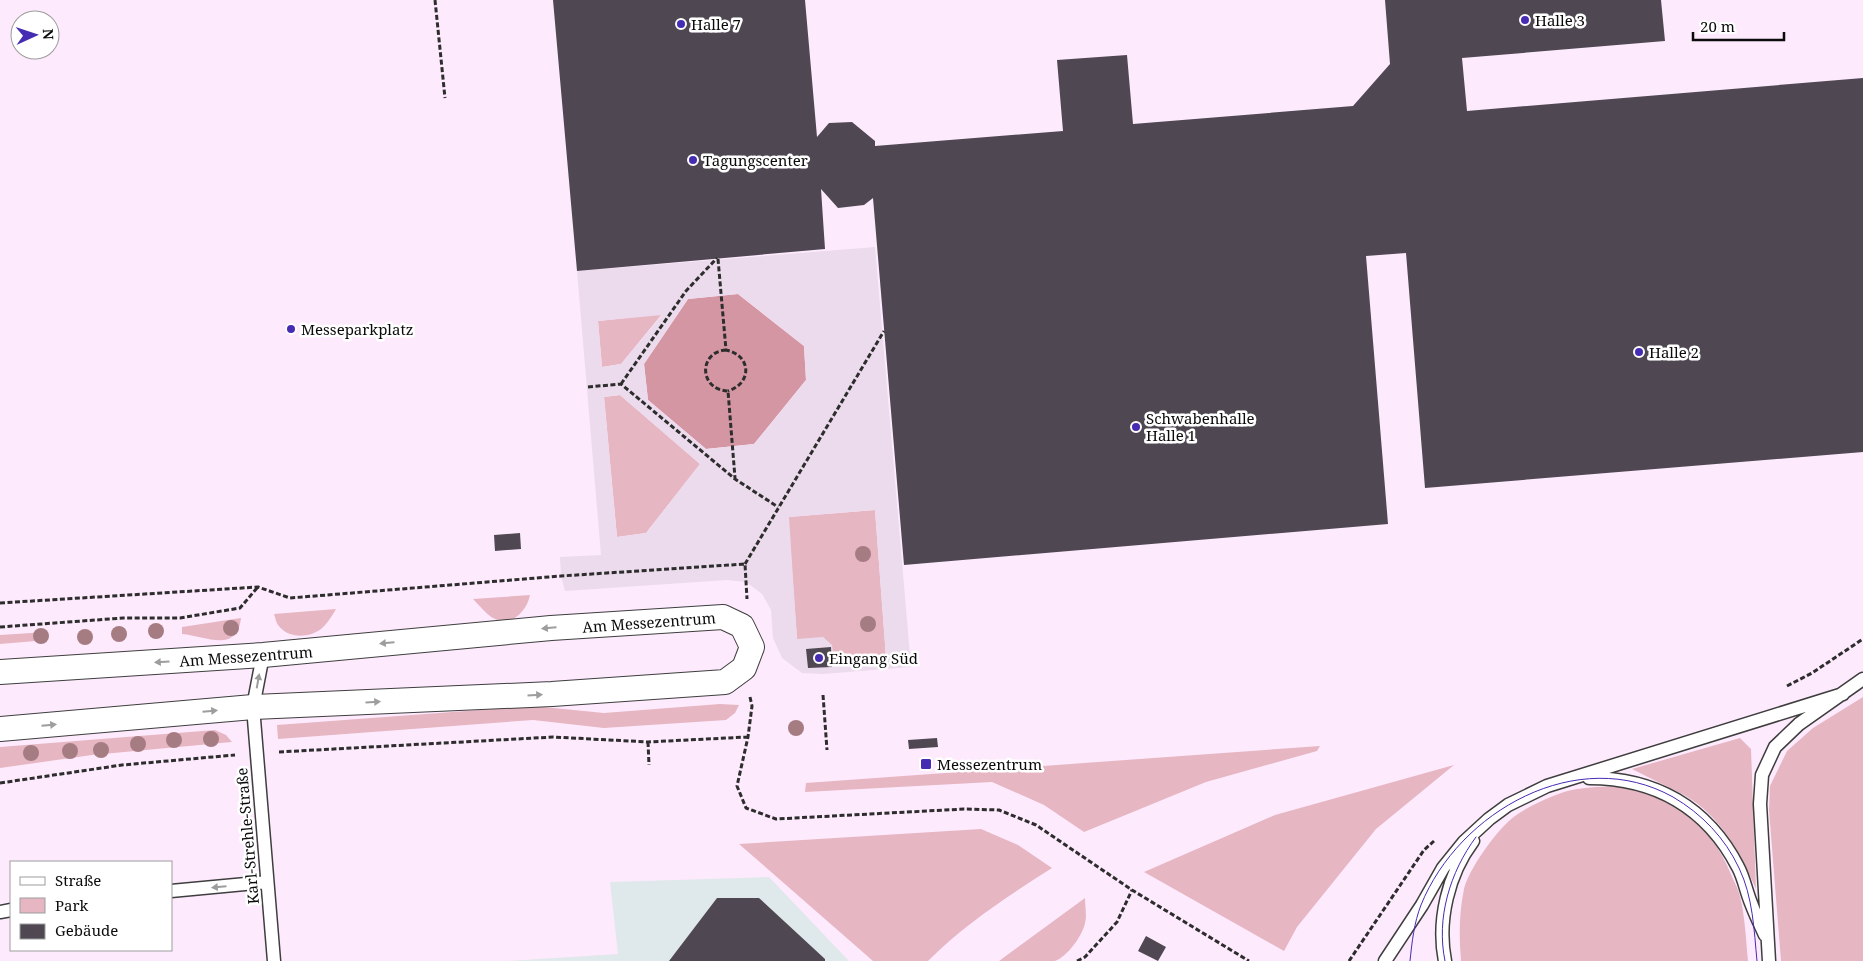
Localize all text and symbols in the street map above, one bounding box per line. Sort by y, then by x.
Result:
north arrow [10,10,60,60]
place label: Halle 3 [1535,10,1585,30]
scale bar [1693,10,1784,42]
place label: Halle 7 [691,14,741,34]
marker: Halle 3 [1519,14,1531,26]
text: 20 m [1700,16,1735,36]
marker: Halle 7 [675,18,687,30]
text: N [39,28,58,40]
place label: Tagungscenter [703,150,808,170]
marker: Tagungscenter [687,154,699,166]
place label: Messeparkplatz [301,319,413,339]
marker: Messeparkplatz [285,323,297,335]
place label: Halle 2 [1649,342,1699,362]
marker: Halle 2 [1633,346,1645,358]
place label: Schwabenhalle Halle 1 [1146,408,1255,445]
marker: Schwabenhalle Halle 1 [1130,421,1142,433]
street label: Am Messezentrum [582,607,716,637]
one-way arrow [541,624,557,632]
one-way arrow [379,640,395,648]
street label: Am Messezentrum [179,641,313,671]
place label: Eingang Süd [829,648,918,668]
marker: Eingang Süd [813,652,825,664]
one-way arrow [153,658,169,666]
one-way arrow [254,673,262,689]
one-way arrow [527,690,543,698]
one-way arrow [365,698,381,706]
one-way arrow [203,707,219,715]
one-way arrow [41,721,57,729]
place label: Messezentrum [937,754,1042,774]
marker: Messezentrum [919,757,933,771]
street label: Karl-Strehle-Straße [231,767,263,905]
legend [10,861,172,951]
text: Straße [55,870,101,890]
one-way arrow [211,883,227,891]
text: Park [55,895,89,915]
text: Gebäude [55,920,118,940]

